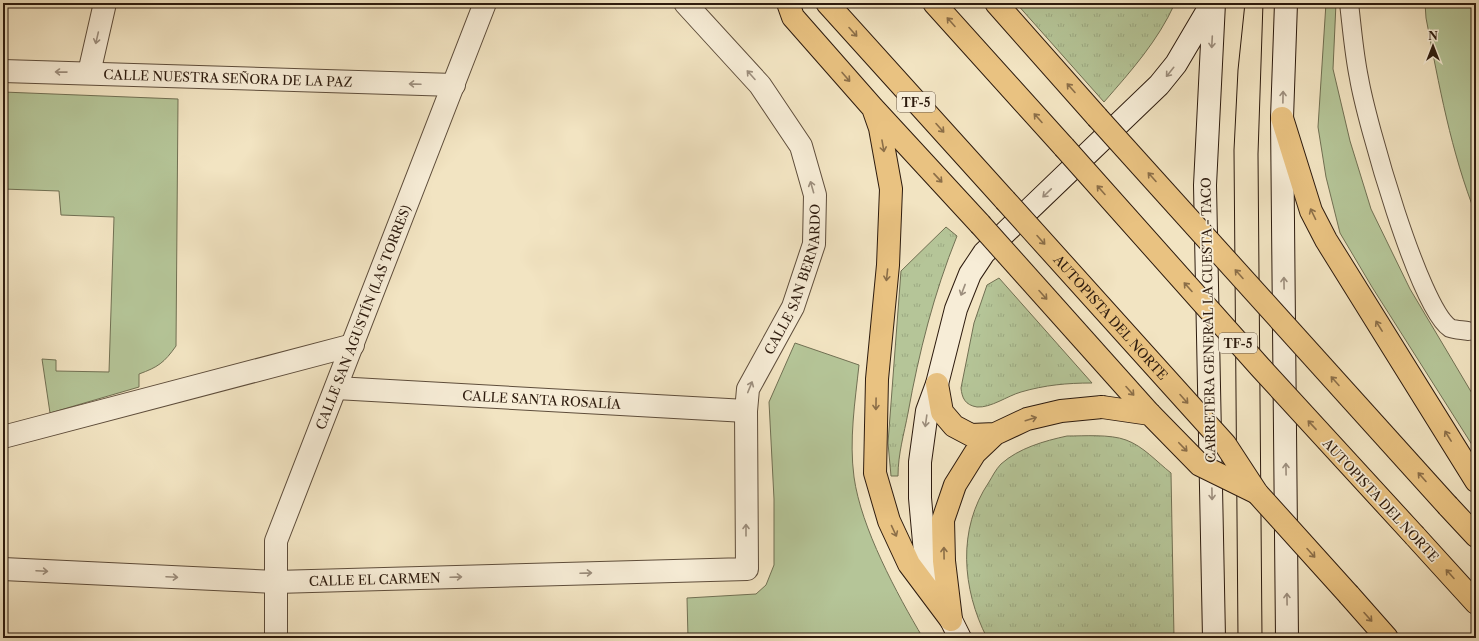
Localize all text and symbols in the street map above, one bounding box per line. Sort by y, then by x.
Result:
one-way arrow [946,17,956,27]
north arrow [1413,26,1453,66]
one-way arrow [849,27,858,37]
text: N [1428,29,1438,43]
one-way arrow [93,31,101,44]
one-way arrow [1208,35,1216,48]
street label: CALLE NUESTRA SEÑORA DE LA PAZ [103,66,353,90]
one-way arrow [1165,67,1174,78]
one-way arrow [55,68,68,76]
one-way arrow [746,70,755,80]
one-way arrow [842,72,851,82]
one-way arrow [409,80,422,88]
one-way arrow [1067,83,1076,93]
one-way arrow [1279,91,1287,104]
road number: TF-5 [897,92,935,112]
one-way arrow [1034,114,1043,124]
one-way arrow [936,123,945,134]
one-way arrow [880,139,888,152]
one-way arrow [1147,172,1156,182]
one-way arrow [933,173,942,183]
street label: CARRETERA GENERAL LA CUESTA - TACO [1198,177,1218,463]
one-way arrow [808,181,815,194]
one-way arrow [1097,184,1106,195]
one-way arrow [1042,188,1052,198]
street label: CALLE SAN AGUSTÍN (LAS TORRES) [312,203,414,432]
street label: CALLE SAN BERNARDO [761,204,823,357]
one-way arrow [1309,209,1316,221]
one-way arrow [1036,235,1045,245]
street label: AUTOPISTA DEL NORTE [1050,251,1171,383]
one-way arrow [884,268,891,281]
one-way arrow [1234,268,1243,279]
one-way arrow [1280,277,1288,290]
one-way arrow [1183,281,1192,292]
one-way arrow [959,283,967,295]
one-way arrow [1038,289,1047,299]
one-way arrow [1375,320,1383,332]
road number: TF-5 [1219,333,1257,353]
one-way arrow [1331,376,1340,386]
one-way arrow [747,381,755,393]
one-way arrow [1125,386,1135,396]
street label: CALLE SANTA ROSALÍA [462,387,622,412]
one-way arrow [1180,393,1189,404]
one-way arrow [872,397,880,410]
one-way arrow [922,415,930,428]
one-way arrow [1024,415,1037,422]
one-way arrow [1308,420,1317,430]
one-way arrow [1444,431,1452,442]
street label: AUTOPISTA DEL NORTE [1319,434,1442,565]
one-way arrow [1178,442,1188,452]
one-way arrow [1282,463,1289,476]
one-way arrow [1417,472,1427,482]
one-way arrow [1208,487,1215,500]
one-way arrow [742,524,750,537]
one-way arrow [891,525,898,537]
one-way arrow [940,547,948,560]
one-way arrow [1306,548,1315,558]
one-way arrow [35,567,48,574]
street label: CALLE EL CARMEN [309,569,441,589]
one-way arrow [579,569,592,577]
one-way arrow [1445,569,1455,579]
one-way arrow [165,573,178,580]
one-way arrow [449,573,462,581]
one-way arrow [1283,593,1291,606]
one-way arrow [1363,611,1372,621]

